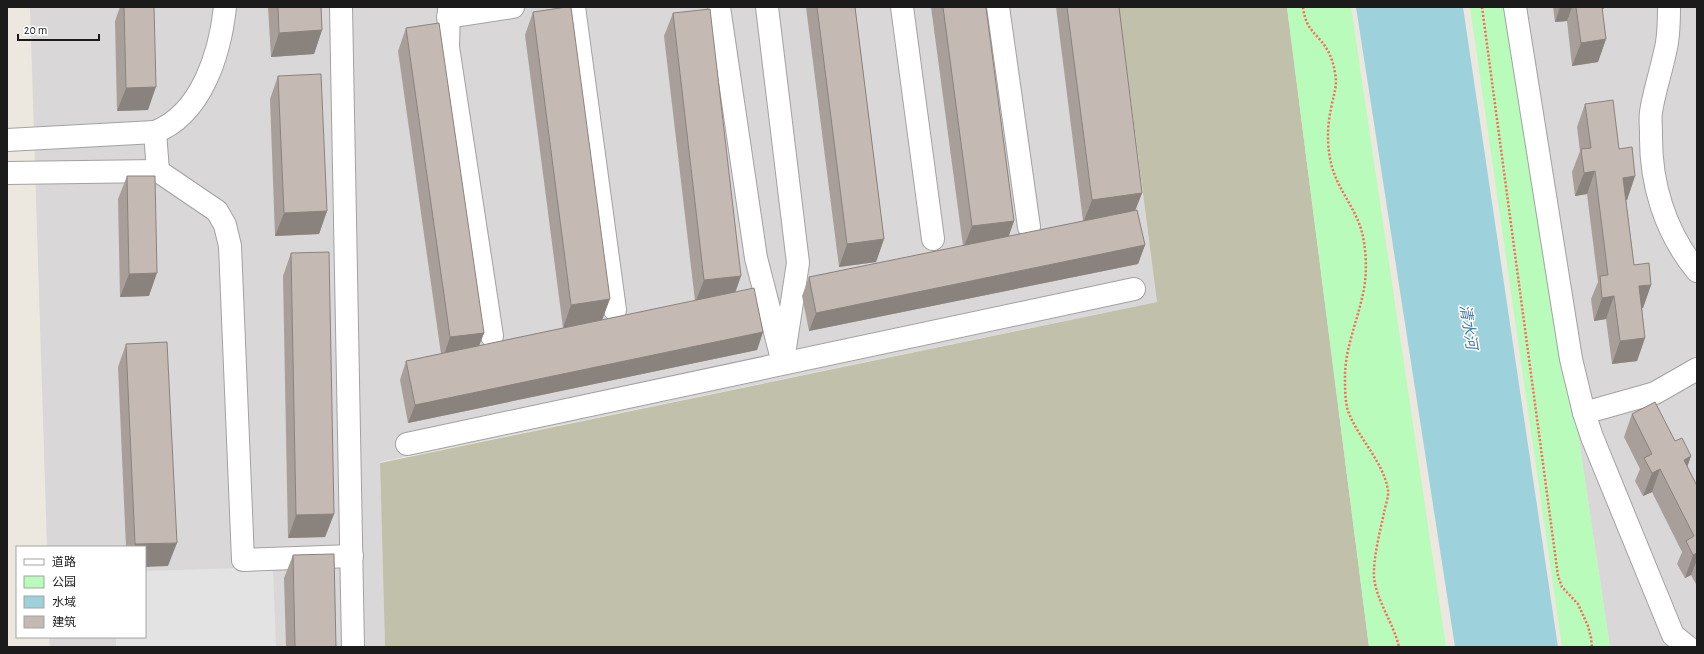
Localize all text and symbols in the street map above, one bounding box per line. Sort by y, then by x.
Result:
scale bar [18,16,99,42]
text: 20 m [24,24,47,36]
water label: 清水河 [1457,303,1480,353]
legend [16,546,146,638]
text: 道路 [52,555,76,568]
text: 公园 [52,576,76,588]
text: 水域 [52,596,76,608]
text: 建筑 [52,615,76,628]

